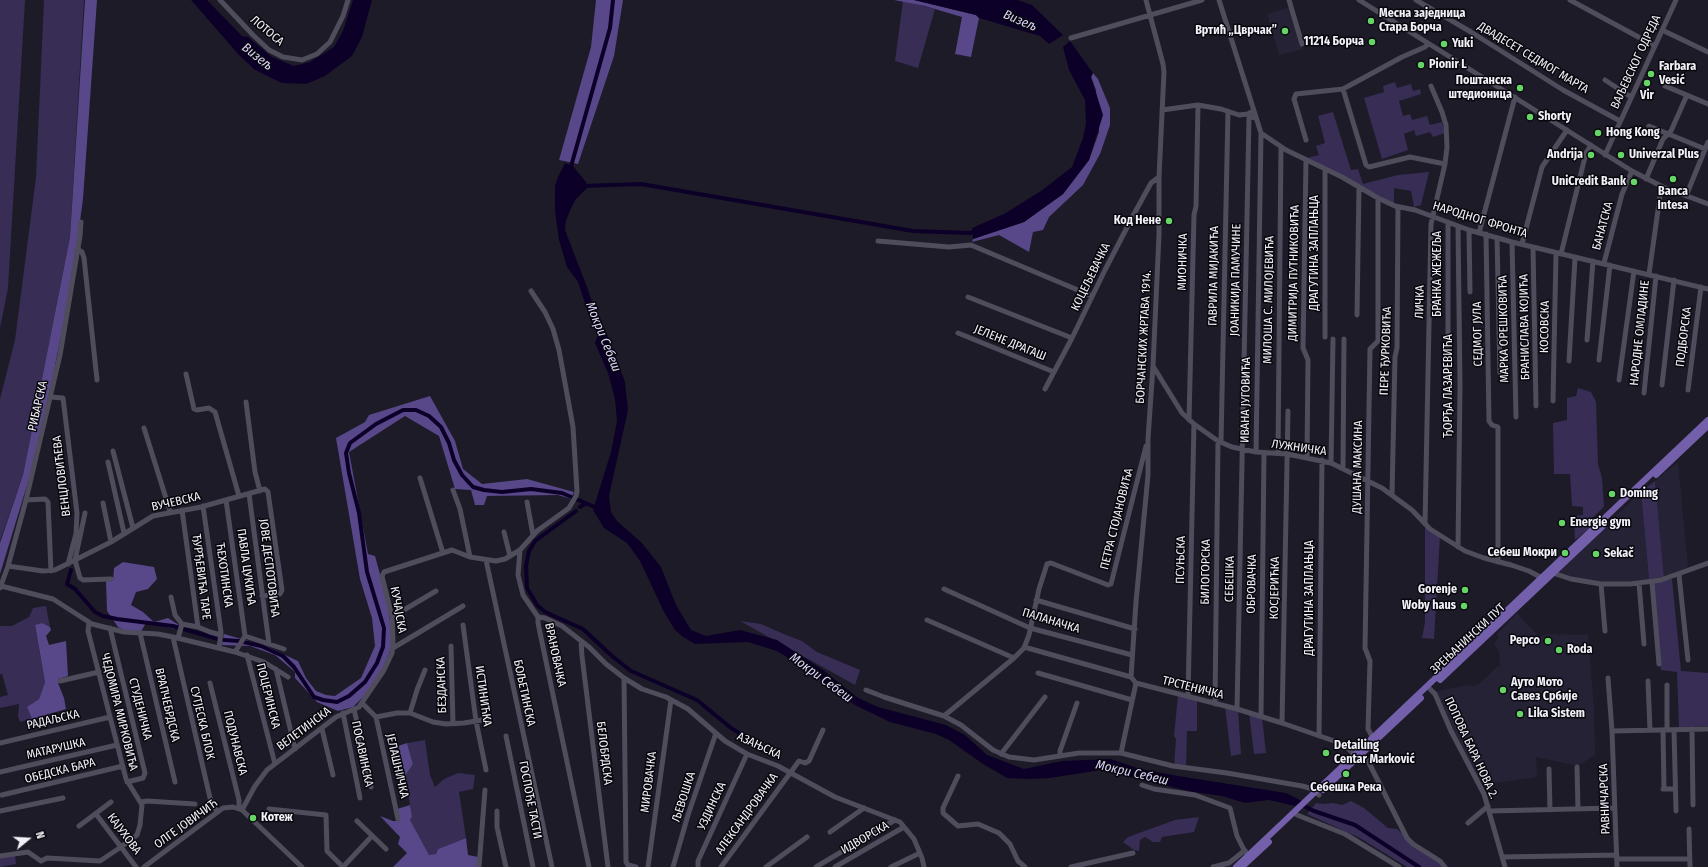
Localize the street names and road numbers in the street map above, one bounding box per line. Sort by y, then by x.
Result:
street label: ЛОТОСА [247,13,287,49]
street label: ВАЉЕВСКОГ ОДРЕДА [1608,13,1664,111]
street label: ДВАДЕСЕТ СЕДМОГ МАРТА [1475,19,1591,97]
street label: ДРАГУТИНА ЗАПЛАЊЦА [1308,195,1322,311]
street label: НАРОДНОГ ФРОНТА [1431,199,1529,241]
street label: БАНАТСКА [1590,200,1616,252]
street label: ДИМИТРИЈА ПУТНИКОВИЋА [1286,205,1302,341]
street label: ЈОАНИКИЈА ПАМУЧИНЕ [1228,224,1244,336]
street label: ГАВРИЛА МИЈАКИЋА [1206,226,1222,326]
street label: БРАНКА ЖЕЖЕЉА [1431,231,1445,317]
street label: МИОНИЧКА [1175,233,1191,291]
street label: МИЛОША С. МИЛОЈЕВИЋА [1261,236,1277,364]
street label: КОЦЕЉЕВАЧКА [1068,241,1114,313]
street label: БОРЧАНСКИХ ЖРТАВА 1914. [1133,270,1155,404]
street label: БРАНИСЛАВА КОЈИЋА [1517,274,1533,380]
street label: МАРКА ОРЕШКОВИЋА [1496,275,1512,383]
street label: НАРОДНЕ ОМЛАДИНЕ [1627,280,1653,386]
street label: ЛИЧКА [1413,285,1427,319]
street label: СЕДМОГ ЈУЛА [1470,301,1486,367]
street label: КОСОВСКА [1537,301,1553,353]
street label: ПЕРЕ ЂУРКОВИЋА [1377,306,1395,396]
street label: ПОДБОРСКА [1673,306,1695,368]
street label: ЈЕЛЕНЕ ДРАГАШ [972,322,1048,364]
street label: ЂОРЂА ЛАЗАРЕВИЋА [1442,334,1456,438]
street label: ИВАНА ЈУГОВИЋА [1238,357,1254,443]
street label: РИБАРСКА [25,379,51,433]
street label: ДУШАНА МАКСИНА [1350,420,1366,514]
street label: ВЕНЦЛОВИЋЕВА [50,435,74,517]
street label: ЛУЖНИЧКА [1270,437,1328,459]
street label: ПЕТРА СТОЈАНОВИЋА [1097,467,1137,571]
street label: ВУЧЕВСКА [150,489,202,515]
street label: ЈОВЕ ДЕСПОТОВИЋА [256,518,282,618]
street label: ПАВЛА ЦУКИЋА [234,528,258,606]
street label: ЂУРЂЕВИЋА ТАРЕ [189,533,213,621]
street label: ПСУЊСКА [1173,536,1189,584]
street label: БИЛОГОРСКА [1198,539,1214,605]
street label: ДРАГУТИНА ЗАПЛАЊЦА [1303,540,1317,656]
street label: ЋЕХОТИНСКА [212,542,236,608]
street label: ОБРОВАЧКА [1244,554,1260,614]
street label: СЕБЕШКА [1222,556,1238,602]
street label: КОСЈЕРИЋКА [1267,557,1283,619]
street label: КУЧАЈСКА [387,585,409,635]
street label: ЗРЕЊАНИНСКИ ПУТ [1428,601,1508,677]
street label: ПАЛАНАЧКА [1020,605,1082,637]
street label: ВРАНОВАЧКА [541,622,569,688]
street label: ЧЕДОМИРА МИРКОВИЋА [97,652,141,772]
street label: БЕЗДАНСКА [434,657,450,713]
street label: БОЉЕТИНСКА [510,658,538,728]
street label: ПОЦЕРИНСКА [253,662,283,730]
street label: ИСТИНИЋКА [472,665,494,727]
street label: ВРАПЧЕБРДСКА [152,667,182,743]
street label: ТРСТЕНИЧКА [1161,673,1225,703]
street label: СТУДЕНИЧКА [125,677,155,741]
street label: СУТЈЕСКА БЛОК [187,685,217,761]
street label: ПОПОВА БАРА НОВА 2. [1441,695,1501,801]
street label: ВЕЛЕТИНСКА [274,704,334,754]
street label: РАДАЉСКА [25,707,81,733]
street label: ПОДУНАВСКА [220,709,250,777]
street label: ПОСАВИНСКА [348,720,376,788]
street label: БЕЛОБРДСКА [593,720,615,786]
street label: АЗАЊСКА [735,729,783,763]
street label: ЈЕЛАШНИЧКА [383,732,411,800]
street label: МАТАРУШКА [25,735,87,763]
street label: МИРОВАЧКА [638,751,660,813]
street label: ОБЕДСКА БАРА [23,755,97,787]
street label: ГОСПОЂЕ ТАСТИ [515,760,545,840]
street label: РАВНИЧАРСКА [1597,763,1613,835]
street label: ЉЕВОШКА [669,770,699,824]
street label: АЛЕКСАНДРОВАЧКА [713,770,781,858]
street label: УЗДИНСКА [695,780,729,832]
street label: ОЛГЕ ЈОВИЧИЋ [152,796,220,852]
street label: КАЈУХОВА [104,811,144,857]
street label: ИДВОРСКА [838,818,892,858]

